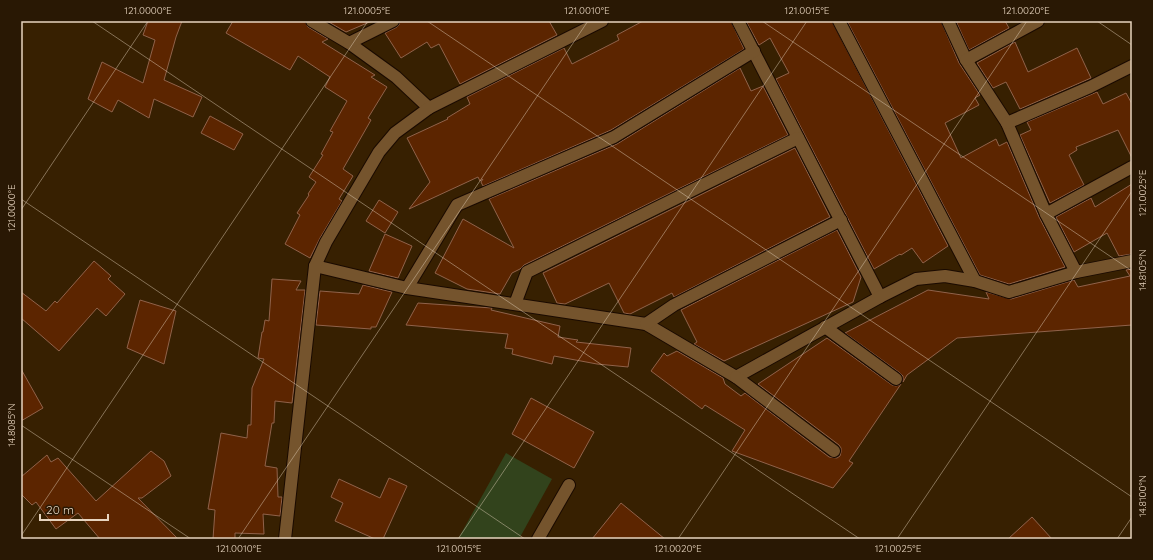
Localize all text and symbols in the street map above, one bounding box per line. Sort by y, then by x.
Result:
text: 121.0000°E [124,4,172,17]
text: 121.0005°E [343,4,391,17]
text: 121.0010°E [564,4,610,17]
text: 121.0015°E [785,4,830,17]
text: 121.0020°E [1002,4,1050,17]
text: 121.0025°E [1136,169,1149,216]
text: 121.0000°E [5,184,18,232]
text: 14.8105°N [1136,249,1149,291]
text: 14.8085°N [5,403,18,447]
text: 14.8100°N [1136,475,1149,517]
scale bar [40,496,108,522]
text: 20 m [46,502,74,517]
text: 121.0010°E [216,542,262,555]
text: 121.0015°E [437,542,482,555]
text: 121.0020°E [654,542,702,555]
text: 121.0025°E [875,542,922,555]

